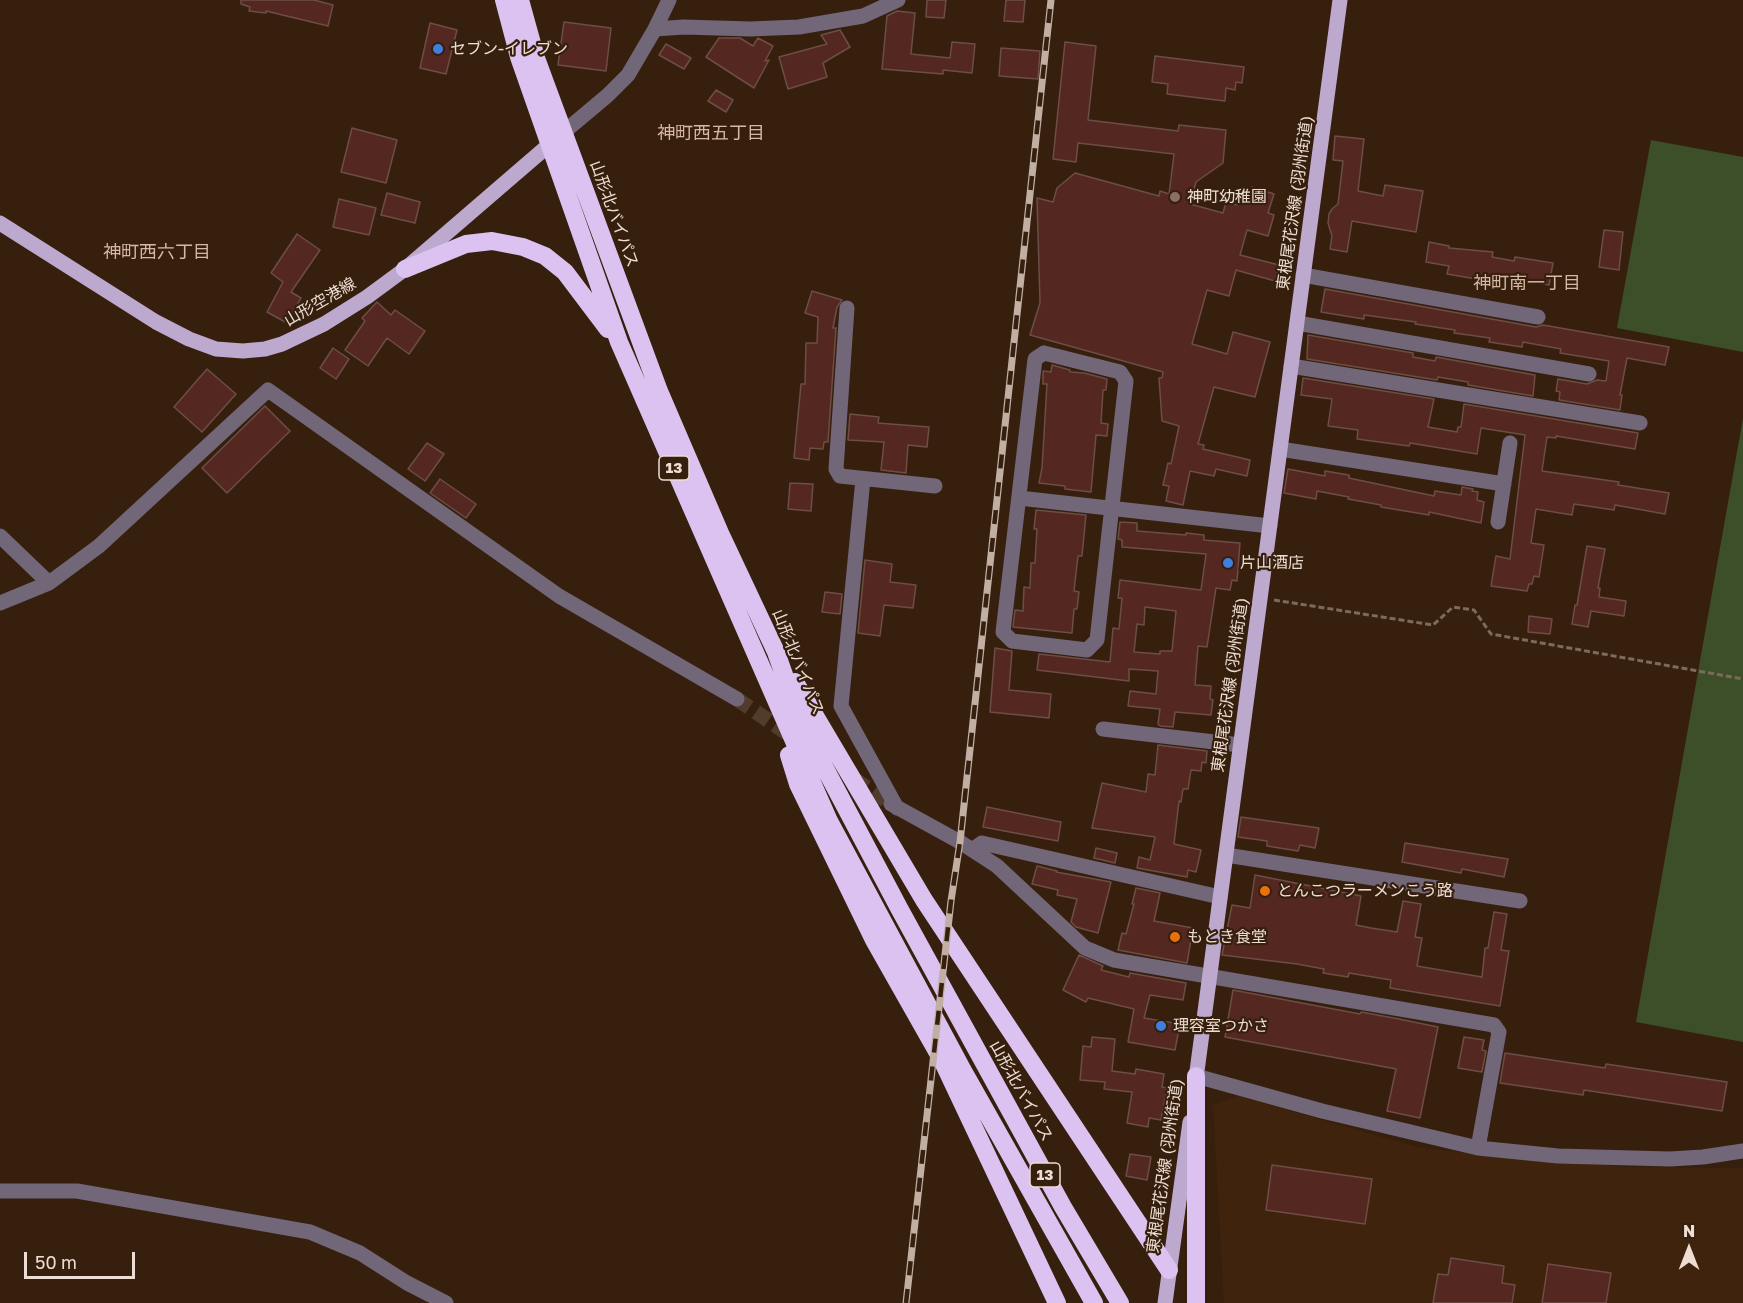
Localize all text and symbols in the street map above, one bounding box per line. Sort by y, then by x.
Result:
place label: セブン-イレブン [450,39,568,59]
marker: セブン-イレブン [431,42,445,56]
street label: 東根尾花沢線 (羽州街道) [1273,114,1317,292]
district label: 神町西五丁目 [657,122,765,144]
street label: 山形北バイパス [586,158,642,270]
place label: 神町幼稚園 [1187,187,1267,207]
marker: 神町幼稚園 [1168,190,1182,204]
district label: 神町西六丁目 [103,241,211,263]
district label: 神町南一丁目 [1473,272,1581,294]
street label: 山形空港線 [281,274,359,330]
road number: 13 [659,456,689,480]
place label: 片山酒店 [1240,553,1304,573]
marker: 片山酒店 [1221,556,1235,570]
street label: 東根尾花沢線 (羽州街道) [1208,596,1252,774]
street label: 山形北バイパス [768,606,828,718]
place label: とんこつラーメンこう路 [1277,881,1453,901]
marker: とんこつラーメンこう路 [1258,884,1272,898]
place label: もとき食堂 [1187,927,1267,947]
marker: もとき食堂 [1168,930,1182,944]
place label: 理容室つかさ [1173,1016,1269,1036]
marker: 理容室つかさ [1154,1019,1168,1033]
street label: 山形北バイパス [985,1037,1057,1145]
street label: 東根尾花沢線 (羽州街道) [1143,1077,1187,1255]
road number: 13 [1030,1163,1060,1187]
north arrow [1659,1219,1719,1279]
text: N [1683,1221,1695,1241]
scale bar [27,1240,138,1278]
text: 50 m [35,1251,77,1273]

